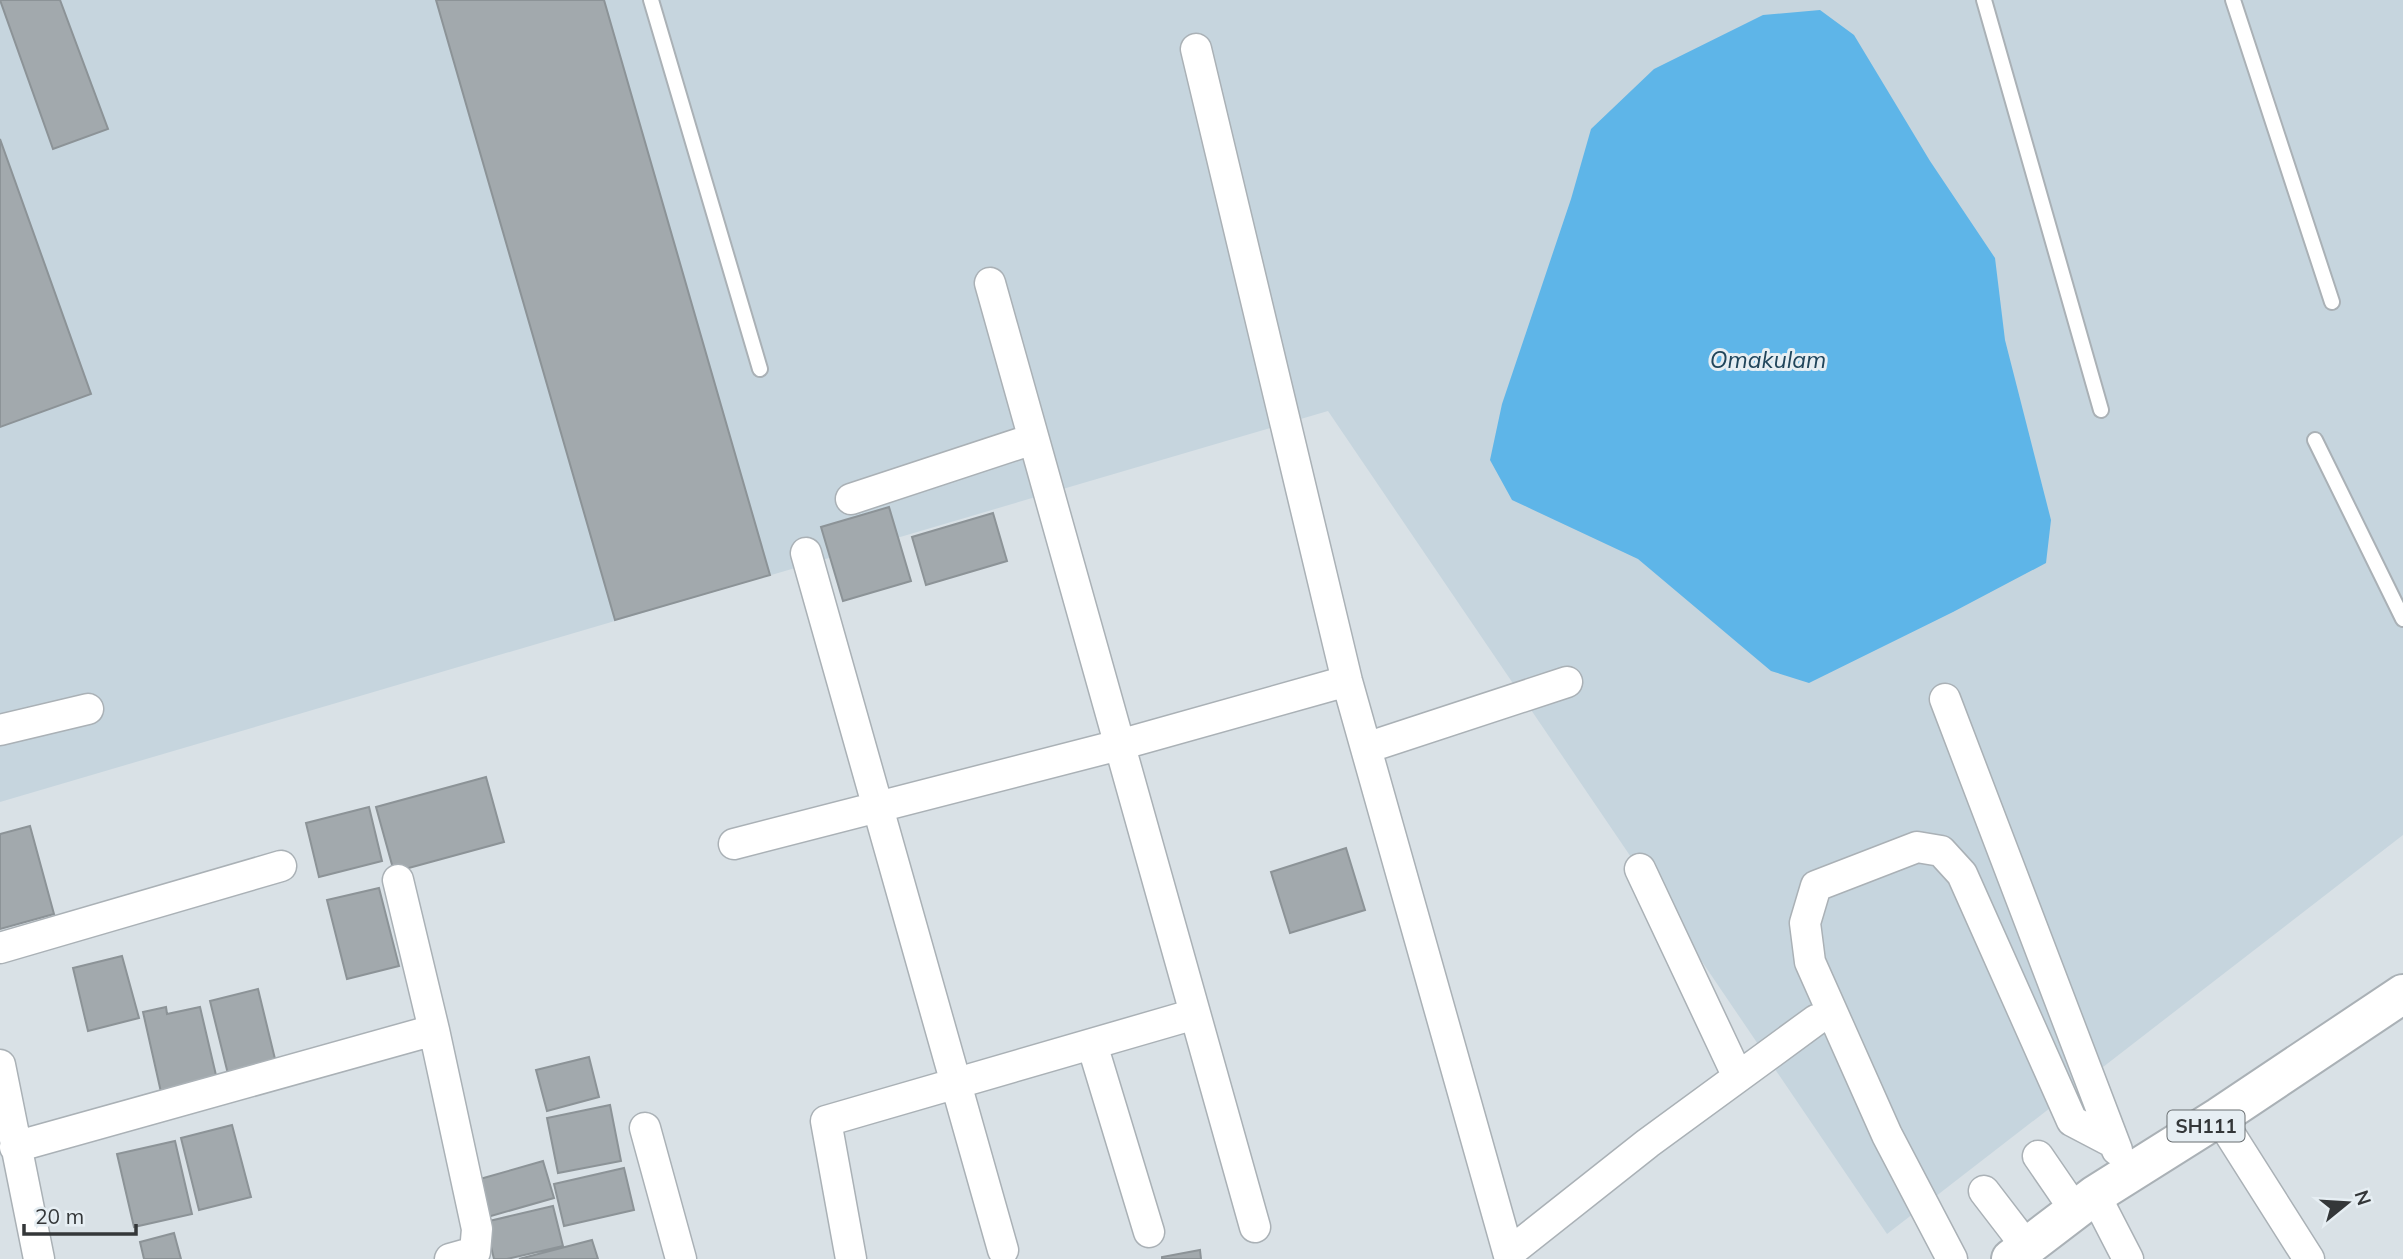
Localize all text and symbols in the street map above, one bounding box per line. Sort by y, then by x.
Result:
water label: Omakulam [1710,345,1826,374]
road number: SH111 [2168,1110,2244,1142]
north arrow [2312,1168,2382,1238]
text: N [2350,1187,2377,1208]
scale bar [24,1192,136,1236]
text: 20 m [35,1203,84,1229]

